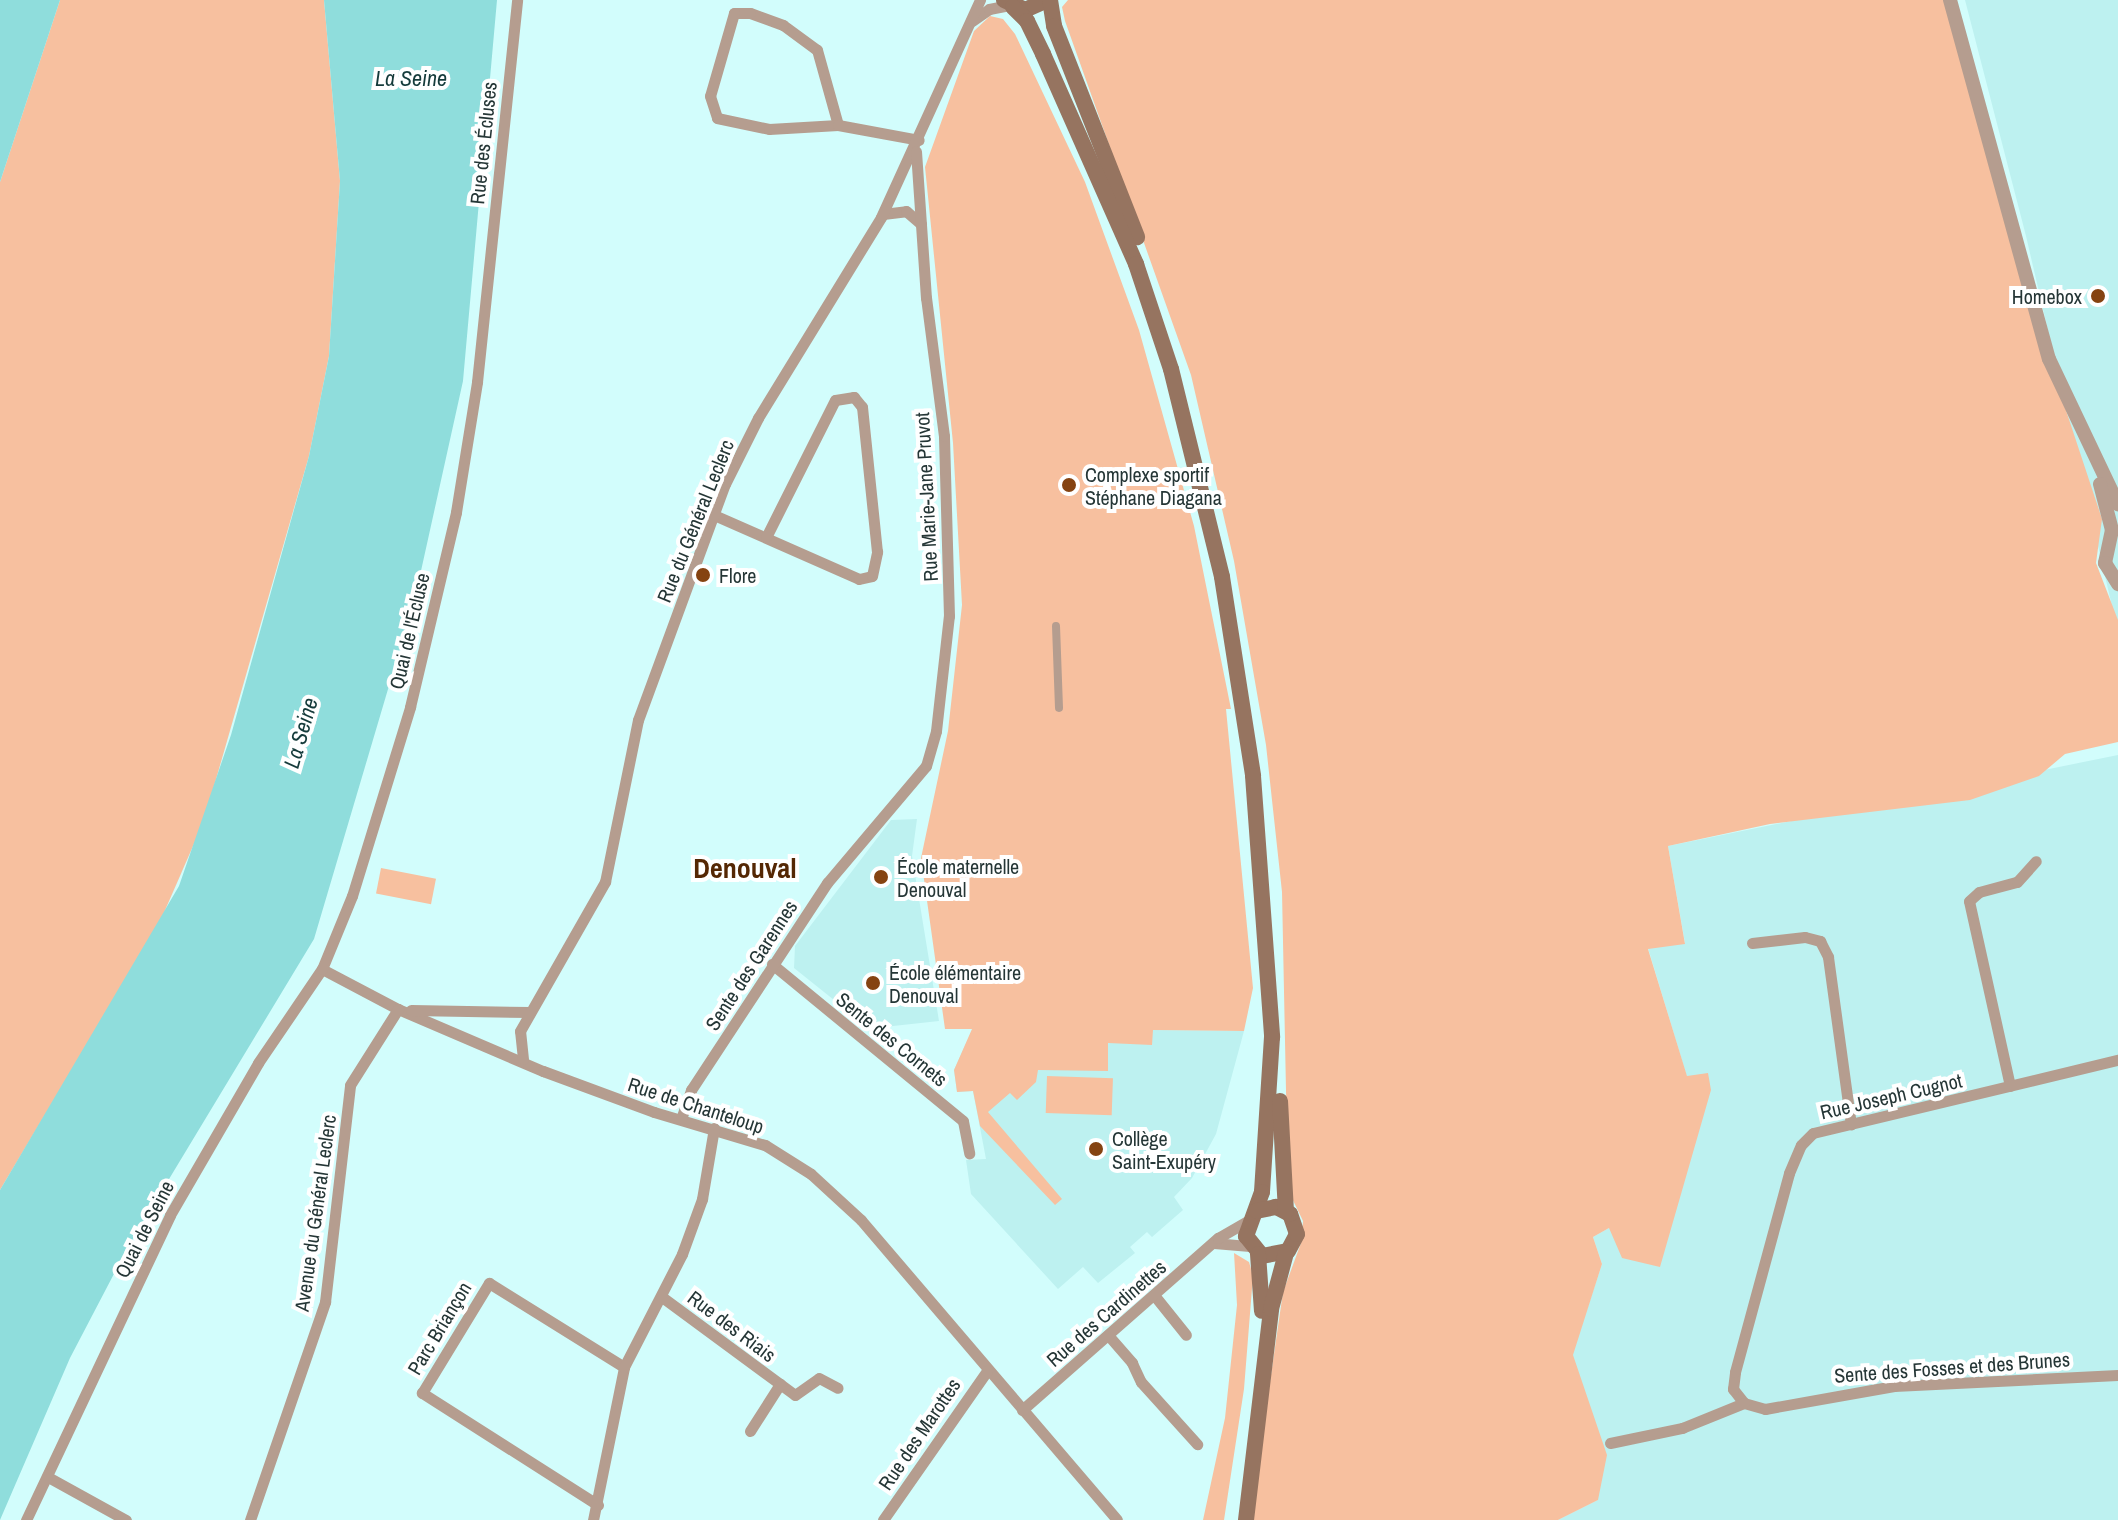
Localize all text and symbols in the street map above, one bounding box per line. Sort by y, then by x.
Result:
water label: La Seine [375,66,447,92]
street label: Rue des Écluses [465,81,501,205]
place label: Homebox [2012,284,2082,308]
marker: Homebox [2089,287,2107,305]
street label: Rue Marie-Jane Pruvot [910,412,942,582]
street label: Rue du Général Leclerc [651,436,739,606]
place label: Complexe sportif Stéphane Diagana [1085,462,1222,509]
marker: Complexe sportif Stéphane Diagana [1060,476,1078,494]
place label: Flore [719,563,756,587]
marker: Flore [694,566,712,584]
street label: Quai de l'Écluse [384,570,434,692]
water label: La Seine [278,695,324,771]
district label: Denouval [693,851,797,885]
place label: École maternelle Denouval [897,854,1019,901]
marker: École maternelle Denouval [872,868,890,886]
street label: Sente des Garennes [700,895,802,1035]
place label: École élémentaire Denouval [889,960,1021,1007]
marker: École élémentaire Denouval [864,974,882,992]
street label: Sente des Cornets [832,987,952,1091]
street label: Rue Joseph Cugnot [1818,1068,1964,1124]
street label: Rue de Chanteloup [625,1072,767,1138]
street label: Avenue du Général Leclerc [289,1113,341,1313]
place label: Collège Saint-Exupéry [1112,1126,1216,1173]
marker: Collège Saint-Exupéry [1087,1140,1105,1158]
street label: Quai de Seine [109,1176,179,1282]
street label: Rue des Cardinettes [1041,1255,1171,1371]
street label: Parc Briançon [402,1277,476,1379]
street label: Rue des Riais [683,1285,781,1367]
street label: Sente des Fosses et des Brunes [1833,1347,2071,1387]
street label: Rue des Marottes [873,1374,965,1494]

